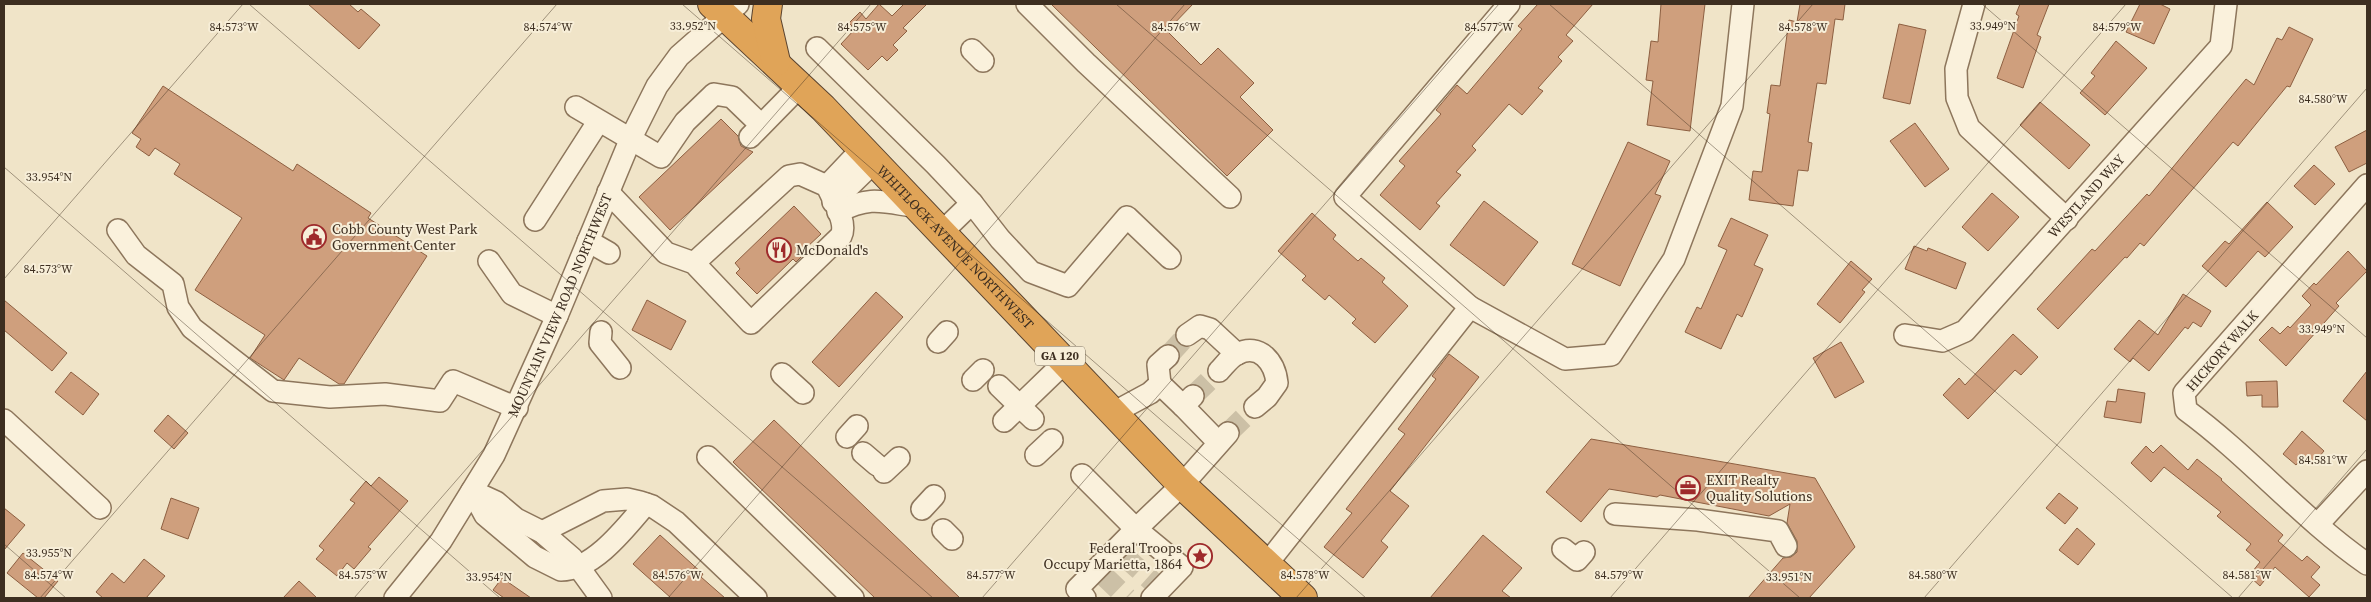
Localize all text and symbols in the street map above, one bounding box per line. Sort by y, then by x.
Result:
text: 33.952°N [670,18,716,34]
text: 33.949°N [1970,18,2016,34]
text: 84.573°W [209,19,259,35]
text: 84.574°W [523,19,573,35]
text: 84.575°W [837,19,887,35]
text: 84.576°W [1151,19,1201,35]
text: 84.577°W [1464,19,1514,35]
text: 84.578°W [1778,19,1828,35]
text: 84.579°W [2092,19,2142,35]
text: 84.580°W [2298,91,2348,107]
street label: WESTLAND WAY [2043,150,2129,242]
street label: WHITLOCK AVENUE NORTHWEST [872,160,1039,334]
text: 33.954°N [26,169,72,185]
street label: MOUNTAIN VIEW ROAD NORTHWEST [503,190,617,420]
place label: Cobb County West Park Government Center [332,219,478,255]
public building icon: Cobb County West Park Government Center [301,224,327,250]
restaurant icon: McDonald's [766,237,792,263]
place label: McDonald's [796,240,868,260]
text: 84.573°W [23,261,73,277]
street label: HICKORY WALK [2181,306,2263,396]
text: 33.949°N [2299,321,2345,337]
road number: GA 120 [1035,346,1085,366]
text: 84.581°W [2298,452,2348,468]
place label: EXIT Realty Quality Solutions [1706,470,1812,506]
office icon: EXIT Realty Quality Solutions [1675,475,1701,501]
place label: Federal Troops Occupy Marietta, 1864 [1044,538,1182,574]
place icon: Federal Troops Occupy Marietta, 1864 [1187,543,1213,569]
text: 33.955°N [26,545,72,561]
text: 84.574°W [24,567,74,583]
text: 84.575°W [338,567,388,583]
text: 84.576°W [652,567,702,583]
text: 84.577°W [966,567,1016,583]
text: 84.578°W [1280,567,1330,583]
text: 84.579°W [1594,567,1644,583]
text: 84.580°W [1908,567,1958,583]
text: 84.581°W [2222,567,2272,583]
text: 33.954°N [466,569,512,585]
text: 33.951°N [1766,569,1812,585]

